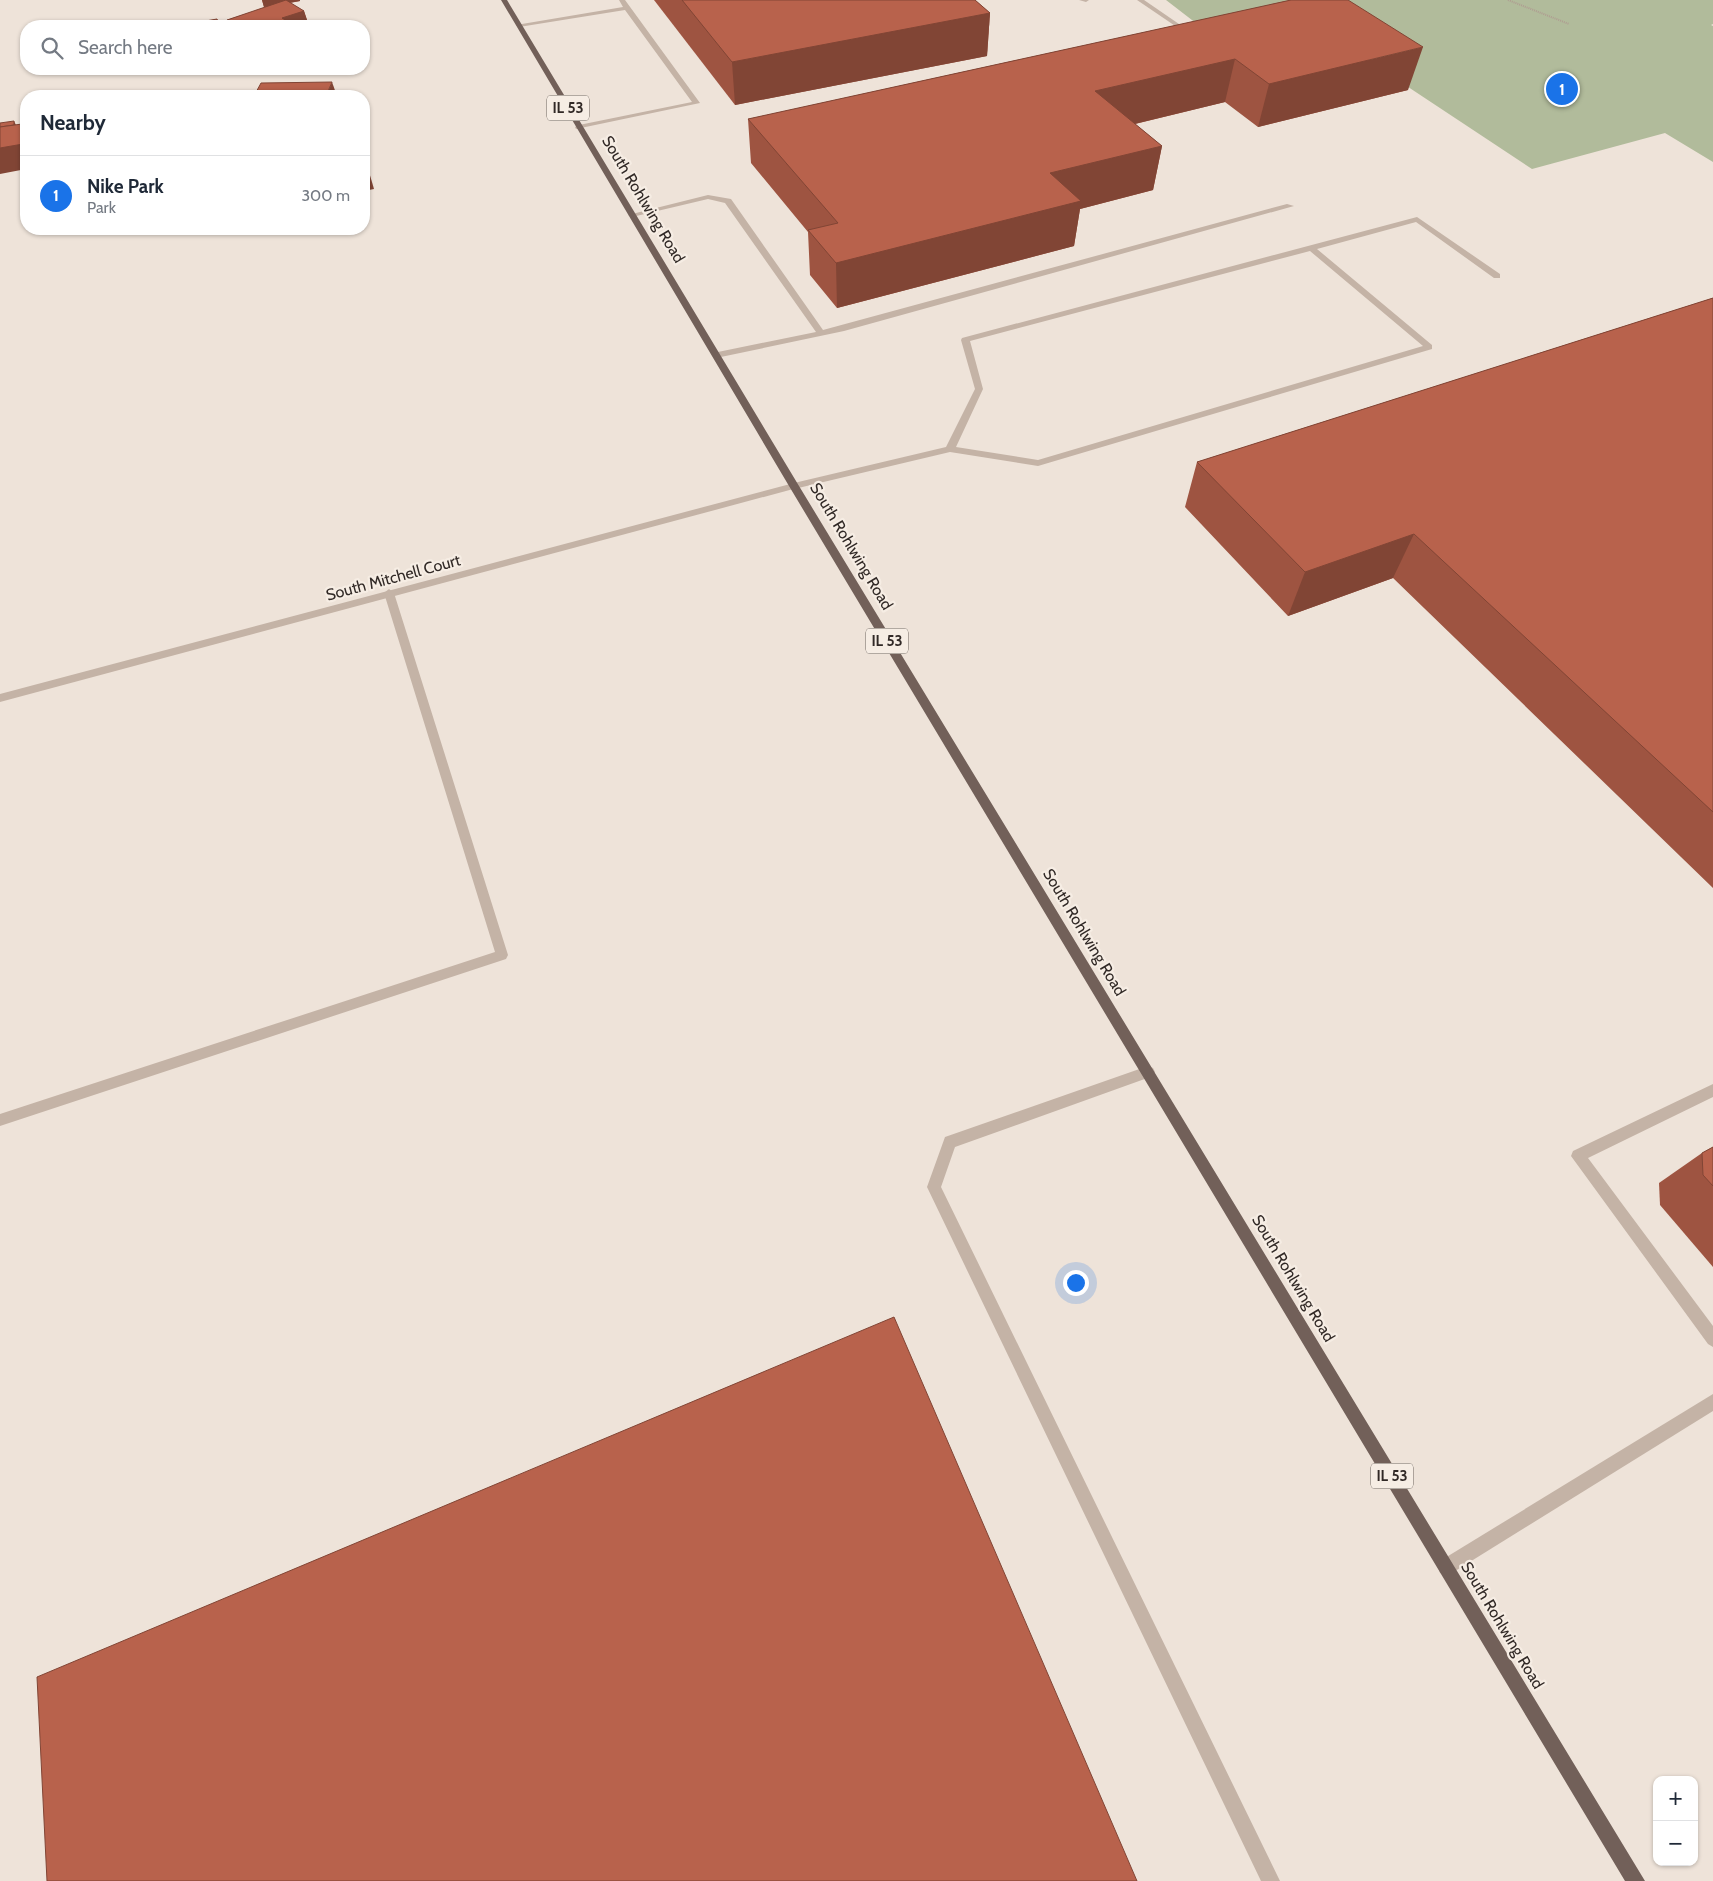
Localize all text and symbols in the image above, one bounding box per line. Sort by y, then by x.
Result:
search box [20,20,370,75]
icon: search [38,34,66,62]
text: Search here [78,36,172,59]
pin: 1 [1546,70,1578,108]
road number: IL 53 [547,96,589,120]
text: Nearby [40,110,106,135]
street label: South Rohlwing Road [598,132,689,266]
text: Nike Park [87,175,164,198]
text: 1 [53,186,59,205]
text: 300 m [301,186,350,205]
text: Park [87,198,116,217]
street label: South Rohlwing Road [806,479,897,613]
street label: South Mitchell Court [324,550,463,605]
road number: IL 53 [866,628,908,654]
street label: South Rohlwing Road [1039,865,1130,999]
street label: South Rohlwing Road [1248,1211,1339,1345]
your location [1063,1270,1089,1296]
road number: IL 53 [1371,1464,1413,1488]
street label: South Rohlwing Road [1457,1558,1548,1692]
map controls [1653,1776,1698,1866]
button: + [1653,1776,1698,1821]
button: − [1653,1821,1698,1866]

